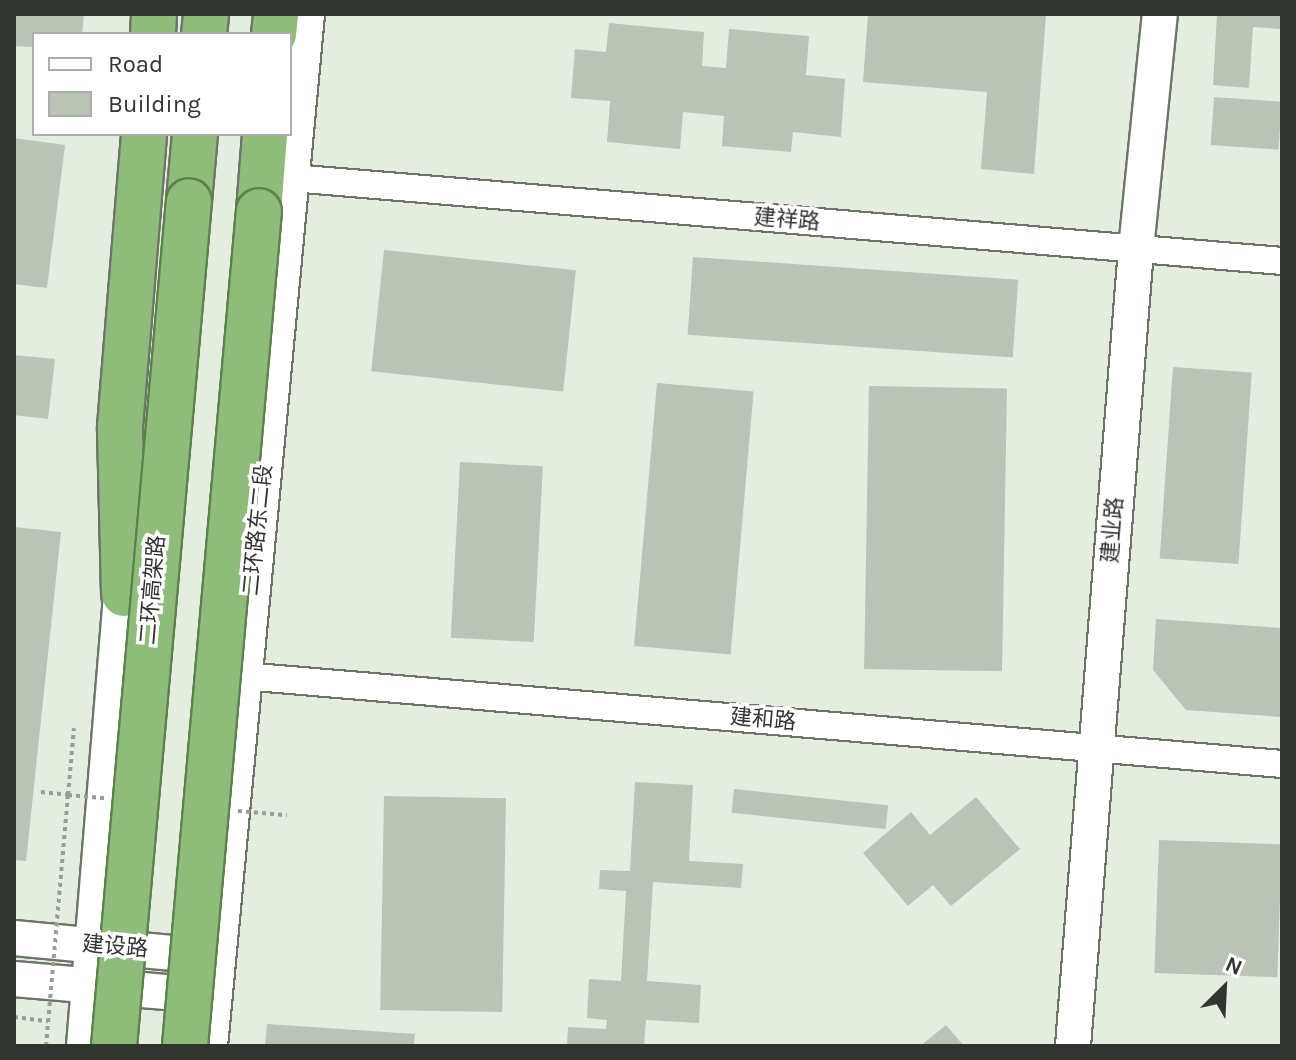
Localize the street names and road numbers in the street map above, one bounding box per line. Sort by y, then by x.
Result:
street label: 建祥路 [753,204,821,236]
street label: 二环路东二段 [238,463,278,597]
street label: 建业路 [1097,496,1129,564]
street label: 二环高架路 [135,534,171,646]
street label: 建和路 [729,704,797,736]
street label: 建设路 [81,931,149,963]

